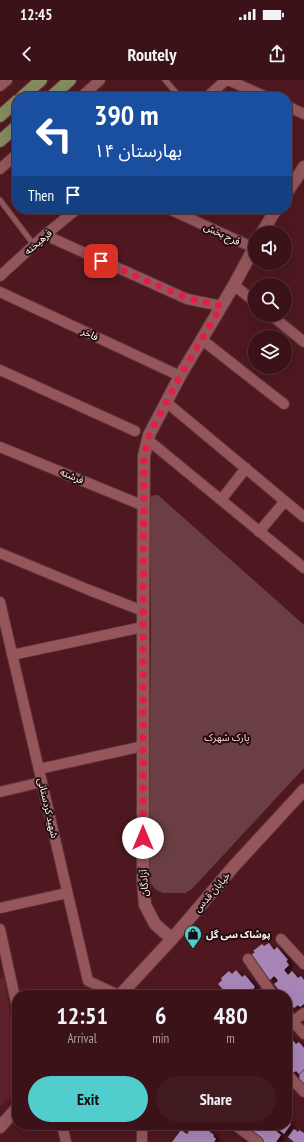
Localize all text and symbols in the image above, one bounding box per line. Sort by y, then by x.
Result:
text: 12:45 [20,5,52,24]
icon: back [16,43,38,65]
text: Routely [128,43,176,66]
icon: share [266,43,288,65]
text: 390 m [94,96,158,133]
icon: left [28,108,80,160]
text: بهارستان ۱۴ [94,139,182,162]
icon: arrive [62,184,84,206]
text: Then [28,186,54,205]
street label: فرح بخش [201,220,243,249]
street label: فرهیخته [21,226,55,258]
map controls [248,226,292,374]
button: sound [248,226,292,270]
pin [84,244,118,278]
icon: arrive [90,250,112,272]
button: search [248,278,292,322]
street label: فاخر [79,324,101,344]
button: layers [248,330,292,374]
street label: فرشته [58,465,86,487]
park label: پارک شهرک [204,731,250,744]
street label: شهید کردستانی [35,777,61,839]
position arrow [122,817,164,859]
street label: آزادگان [137,868,151,897]
street label: خیابان قدس [191,869,233,915]
shop icon: پوشاک سی گل [183,924,203,949]
place label: پوشاک سی گل [206,928,271,941]
text: 12:51 [56,1000,108,1031]
text: 6 [155,1000,166,1031]
text: 480 [213,1000,248,1031]
text: Arrival [67,1030,97,1047]
text: min [152,1030,169,1047]
text: m [226,1030,235,1047]
button: Exit [28,1076,148,1122]
button: Share [156,1076,276,1122]

